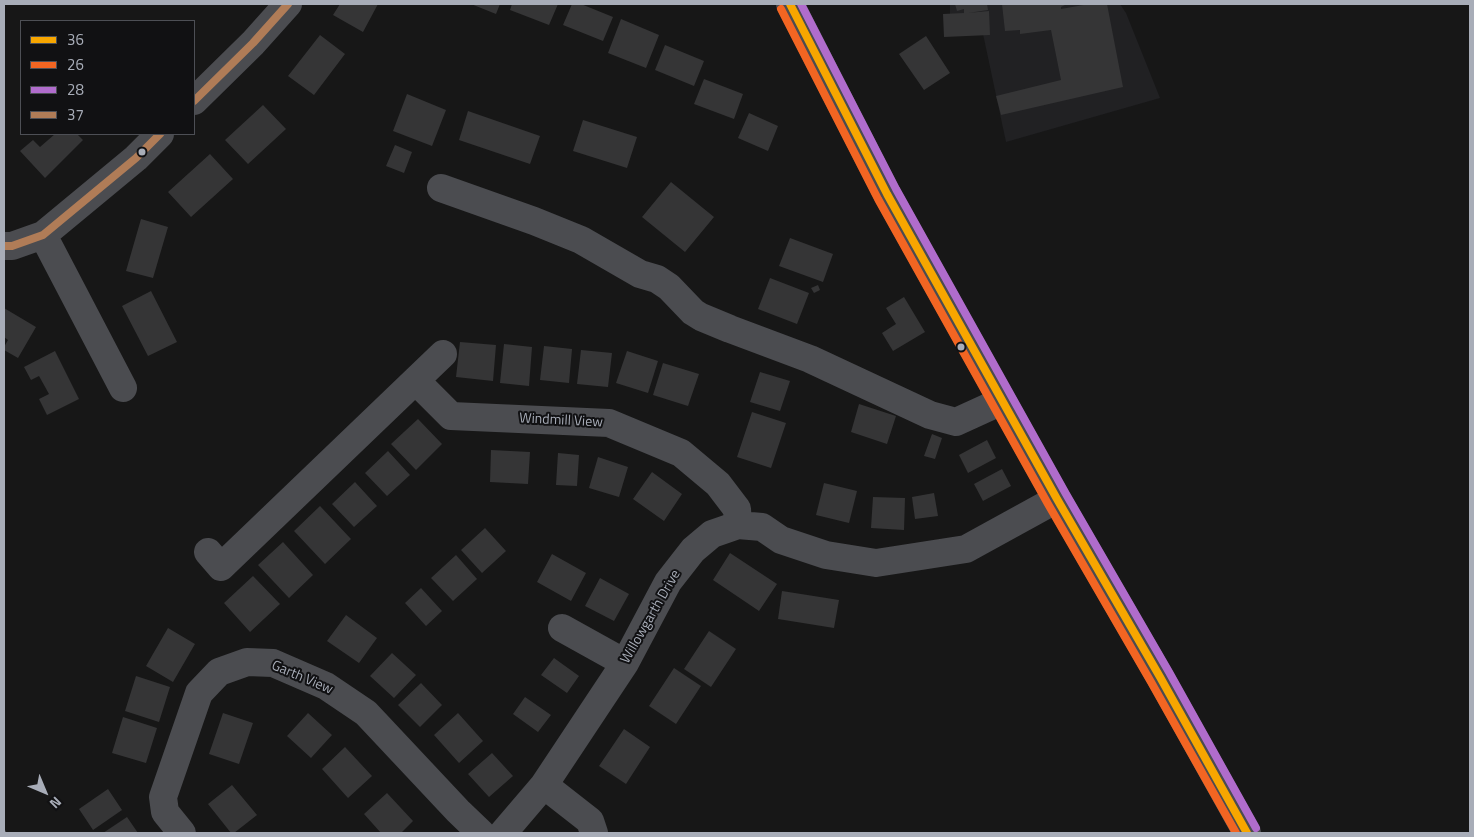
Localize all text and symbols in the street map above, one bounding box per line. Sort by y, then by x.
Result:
legend [20,20,195,135]
text: 36 [67,28,84,51]
text: 26 [67,53,84,76]
text: 28 [67,78,84,101]
text: 37 [67,103,84,126]
unlabelled marker [137,147,147,157]
unlabelled marker [956,342,966,352]
street label: Windmill View [519,410,603,432]
street label: Willowgarth Drive [617,567,685,667]
street label: Garth View [269,658,335,698]
north arrow [20,767,70,817]
text: N [45,792,67,814]

